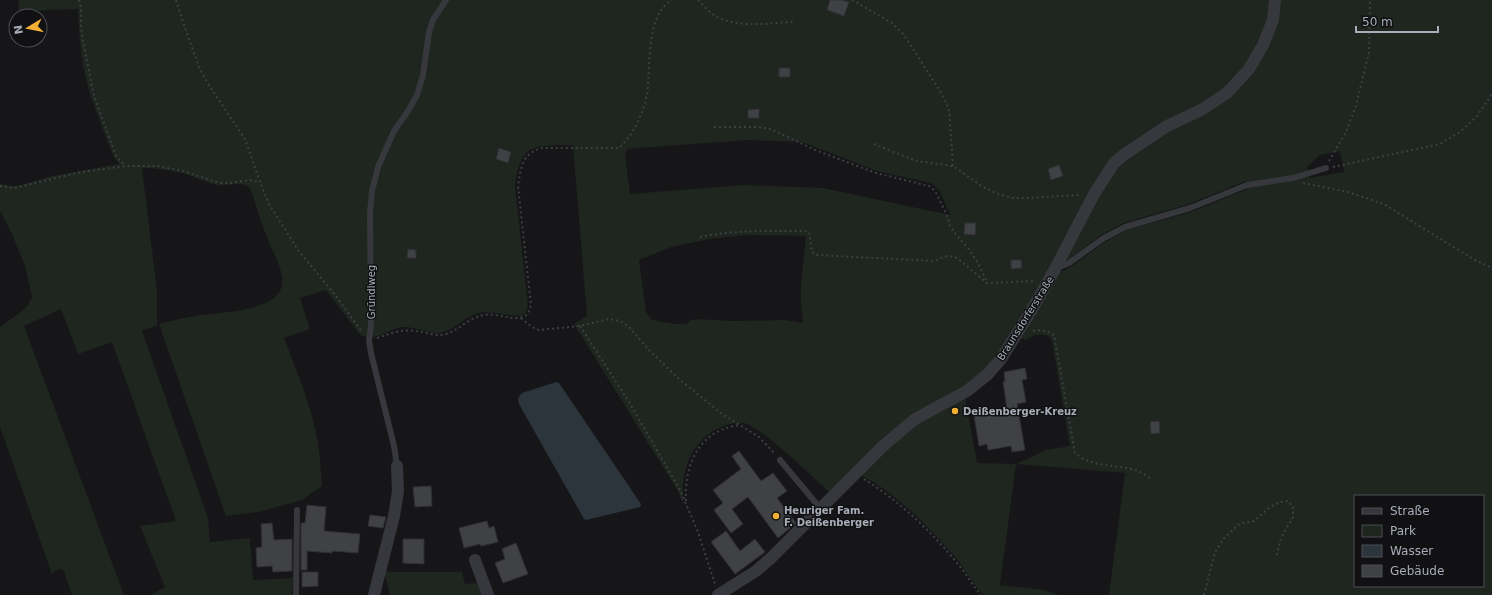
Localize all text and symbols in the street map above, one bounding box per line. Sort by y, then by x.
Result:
north arrow [8,8,48,48]
scale bar [1356,8,1438,34]
text: 50 m [1362,15,1393,29]
text: N [11,24,26,35]
street label: Gründlweg [366,265,377,319]
street label: Braunsdorferstraße [995,274,1056,362]
marker: Deißenberger-Kreuz [950,406,960,416]
place label: Deißenberger-Kreuz [963,406,1077,417]
legend [1354,495,1484,587]
text: Straße [1390,504,1430,518]
place label: Heuriger Fam. F. Deißenberger [784,505,874,528]
marker: Heuriger Fam. F. Deißenberger [771,511,781,521]
text: Park [1390,524,1416,538]
text: Wasser [1390,544,1433,558]
text: Gebäude [1390,564,1444,578]

